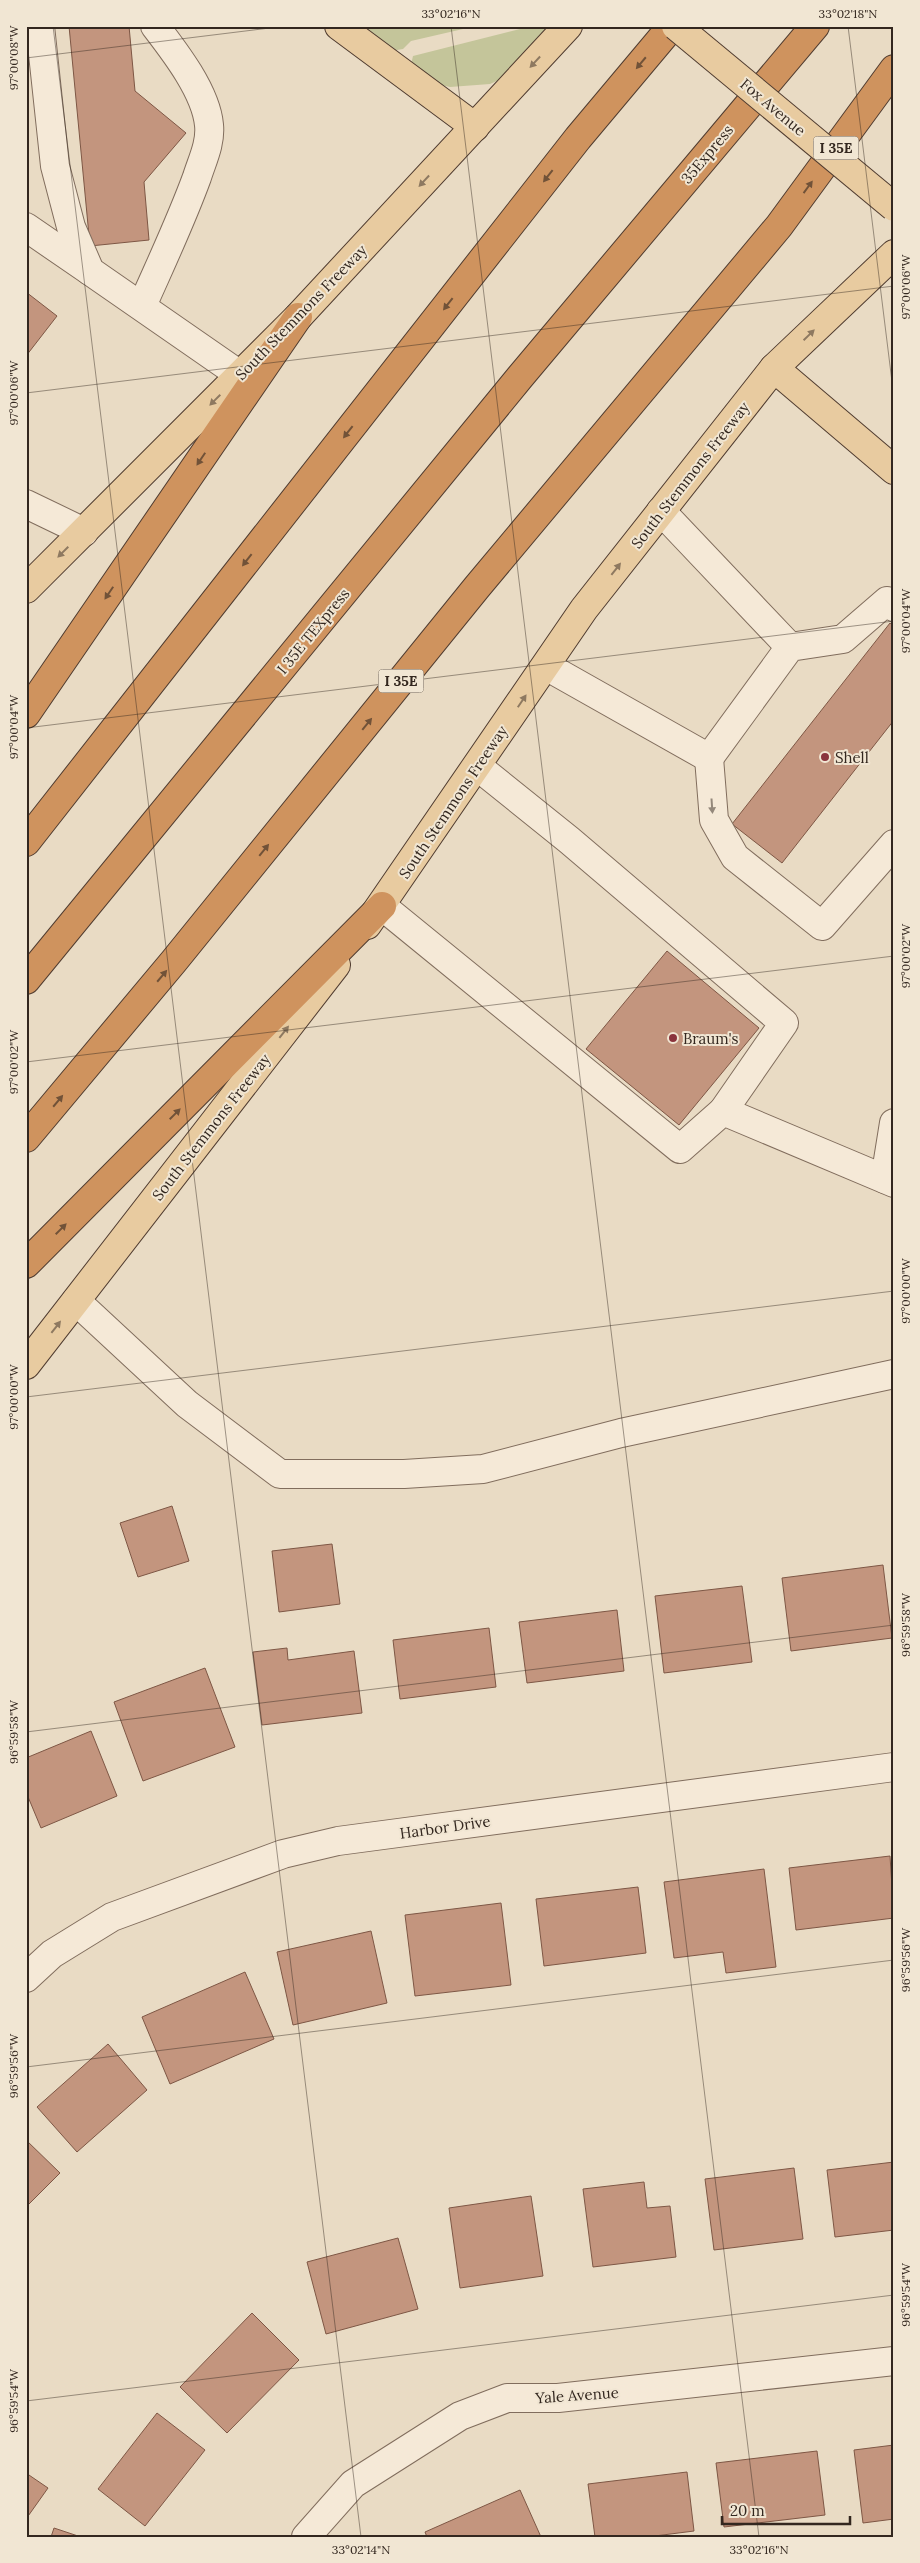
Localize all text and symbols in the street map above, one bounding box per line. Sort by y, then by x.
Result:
text: 33°02'16"N [421,6,481,21]
text: 33°02'18"N [819,6,877,21]
text: 97°00'08"W [6,25,21,90]
one-way arrow [529,56,541,68]
one-way arrow [635,57,646,70]
street label: Fox Avenue [736,74,810,140]
street label: 35Express [677,121,737,187]
road number: I 35E [814,136,858,160]
one-way arrow [543,169,554,182]
one-way arrow [418,175,430,187]
one-way arrow [802,181,813,194]
street label: South Stemmons Freeway [231,240,371,384]
text: 97°00'06"W [898,253,913,319]
one-way arrow [443,297,453,311]
one-way arrow [803,329,815,341]
text: 97°00'06"W [6,359,21,425]
one-way arrow [209,394,221,406]
street label: South Stemmons Freeway [627,398,753,552]
one-way arrow [342,425,353,438]
one-way arrow [196,452,206,465]
one-way arrow [58,546,70,558]
one-way arrow [242,553,253,566]
one-way arrow [610,563,621,576]
street label: I 35E TEXpress [273,584,353,678]
one-way arrow [104,586,114,599]
text: 97°00'04"W [898,588,913,653]
road number: I 35E [378,669,424,692]
text: 97°00'04"W [6,694,21,759]
one-way arrow [517,695,526,708]
one-way arrow [361,717,372,730]
street label: South Stemmons Freeway [395,722,511,882]
place label: Shell [835,748,869,767]
marker: Shell [819,751,831,763]
one-way arrow [709,799,717,815]
one-way arrow [259,844,270,857]
text: 97°00'02"W [898,923,913,988]
one-way arrow [156,970,167,982]
one-way arrow [279,1026,290,1039]
text: 97°00'02"W [6,1029,21,1094]
place label: Braum's [683,1029,739,1048]
marker: Braum's [667,1032,679,1044]
street label: South Stemmons Freeway [148,1050,274,1204]
one-way arrow [52,1094,63,1107]
one-way arrow [169,1108,181,1120]
one-way arrow [54,1223,66,1235]
text: 97°00'00"W [898,1257,913,1324]
one-way arrow [51,1320,61,1334]
text: 97°00'00"W [6,1363,21,1430]
text: 96°59'58"W [898,1592,913,1657]
text: 96°59'58"W [6,1699,21,1764]
street label: Harbor Drive [399,1811,491,1843]
text: 96°59'56"W [898,1927,913,1992]
text: 96°59'56"W [6,2033,21,2098]
text: 96°59'54"W [898,2262,913,2327]
text: 96°59'54"W [6,2368,21,2433]
street label: Yale Avenue [534,2383,619,2407]
scale bar [722,2493,850,2525]
text: 20 m [730,2501,765,2520]
text: 33°02'14"N [332,2542,390,2557]
text: 33°02'16"N [729,2542,789,2557]

